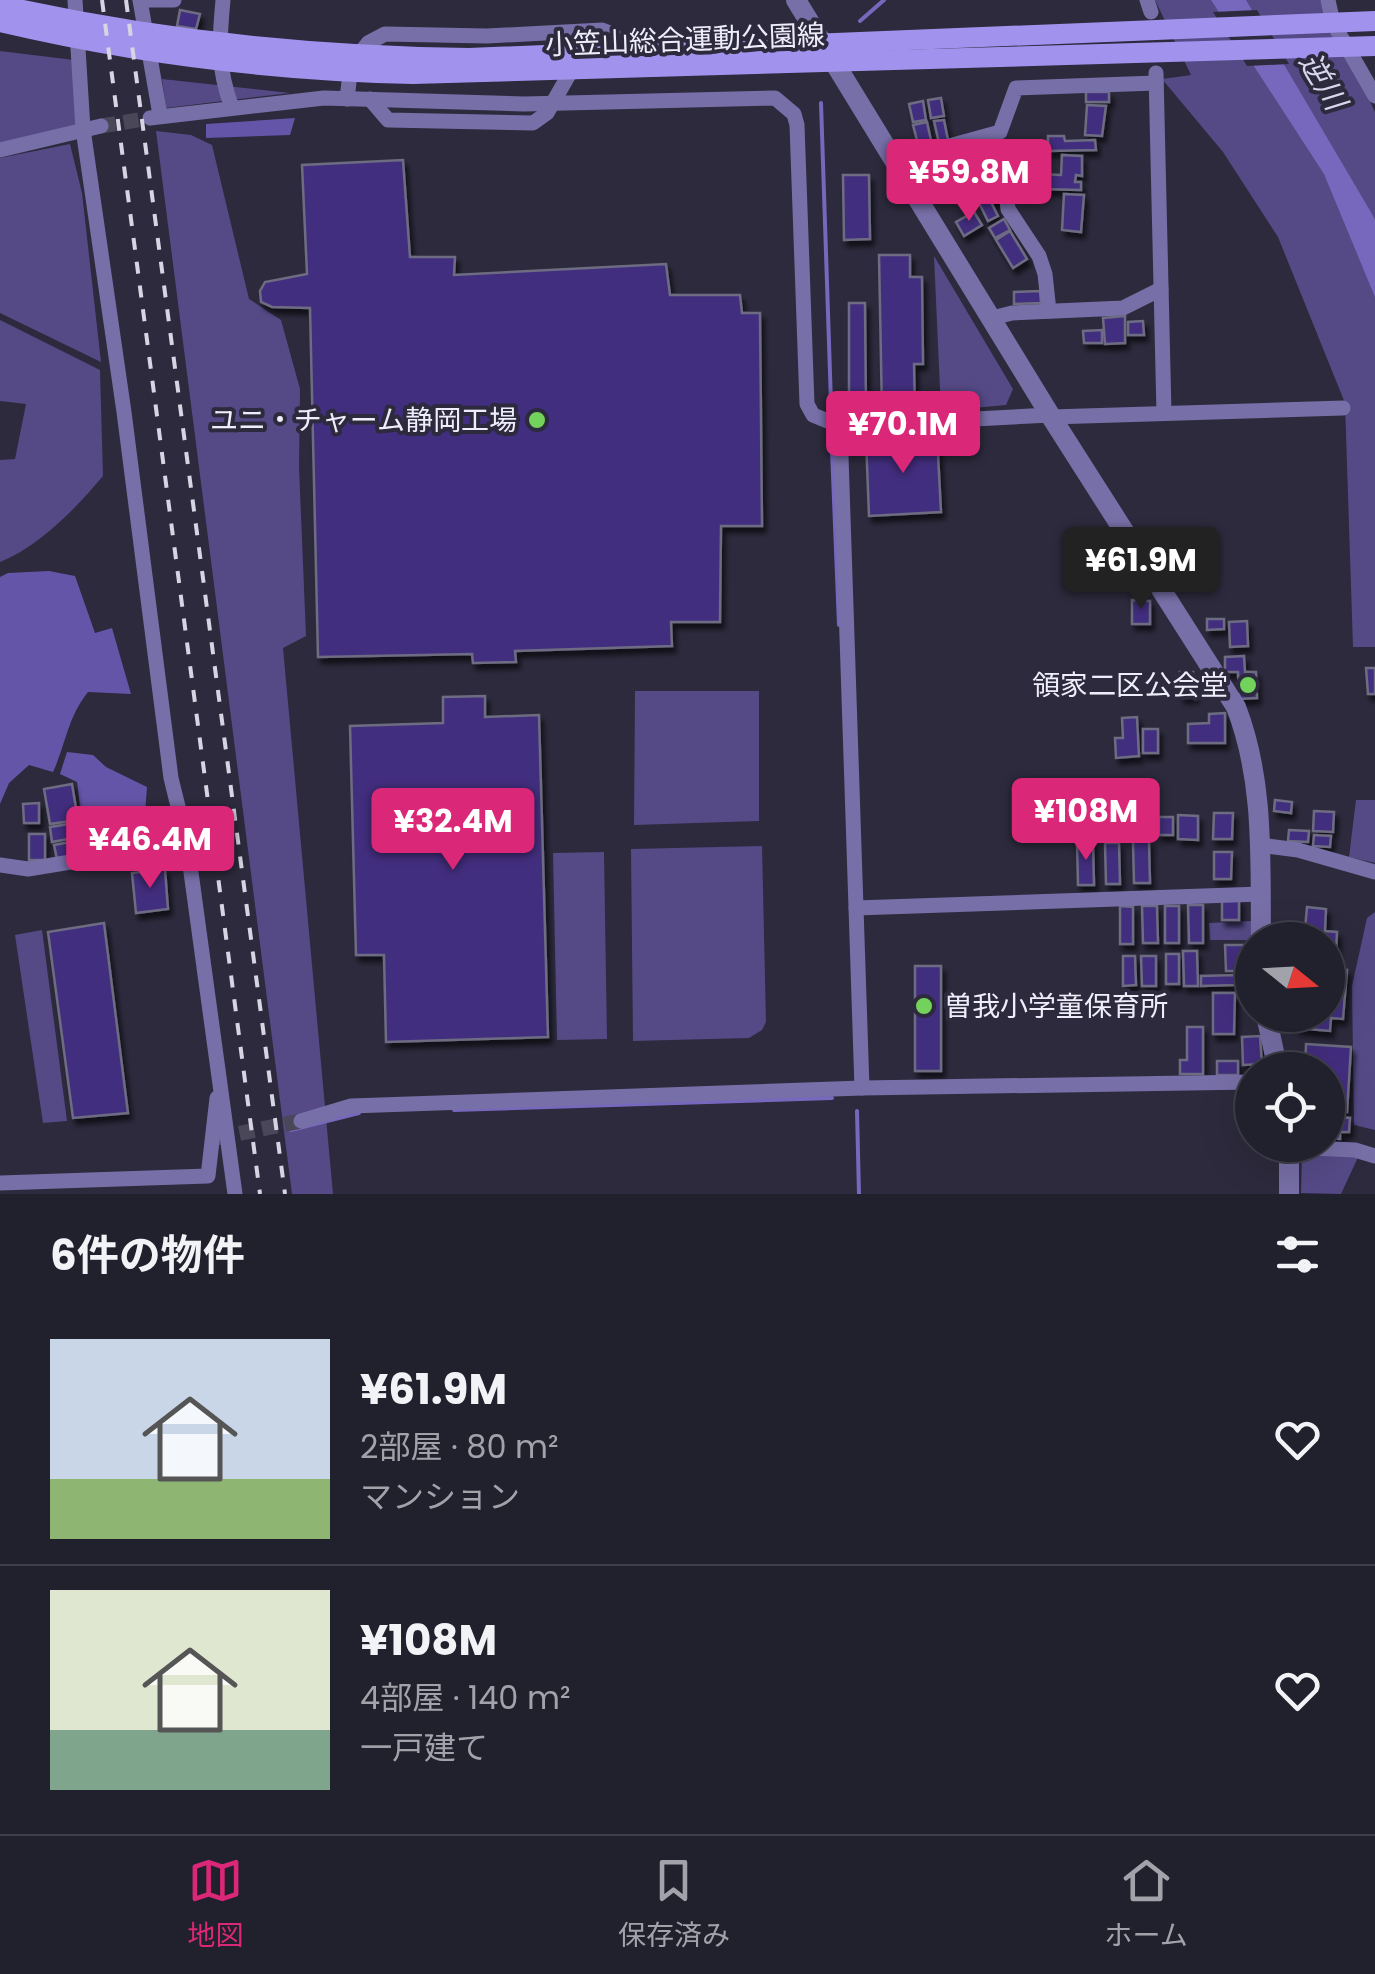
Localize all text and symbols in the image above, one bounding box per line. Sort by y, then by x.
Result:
street label: 小笠山総合運動公園線 [544,16,826,64]
water label: 逆川 [1289,44,1358,120]
pin: ¥59.8M [888,139,1050,224]
text: ¥59.8M [908,149,1030,194]
pin: ¥70.1M [822,391,984,476]
place label: ユニ・チャーム静岡工場 [210,401,517,440]
text: ¥70.1M [848,401,958,446]
marker: ユニ・チャーム静岡工場 [526,409,548,431]
pin: ¥61.9M [1060,527,1222,612]
text: ¥61.9M [1085,537,1197,582]
place label: 領家二区公会堂 [1032,666,1228,705]
marker: 領家二区公会堂 [1237,674,1259,696]
pin: ¥108M [1016,778,1156,863]
pin: ¥32.4M [372,788,534,873]
text: ¥108M [1034,788,1138,833]
text: ¥32.4M [393,798,513,843]
pin: ¥46.4M [69,806,231,891]
text: ¥46.4M [88,816,212,861]
north arrow [1235,922,1345,1032]
map controls [1235,922,1345,1162]
place label: 曽我小学童保育所 [944,987,1168,1026]
marker: 曽我小学童保育所 [913,995,935,1017]
button: locate [1235,1052,1345,1162]
text: 6件の物件 [50,1226,245,1285]
icon: filters [1270,1227,1325,1282]
text: ¥61.9M [360,1360,507,1419]
icon: home [130,1379,250,1499]
icon: heart [1270,1412,1325,1467]
text: 2部屋 · 80 m² [360,1424,559,1469]
text: マンション [360,1474,520,1519]
text: ¥108M [360,1611,497,1670]
icon: home [130,1630,250,1750]
icon: heart [1270,1663,1325,1718]
text: 4部屋 · 140 m² [360,1675,571,1720]
text: 一戸建て [360,1725,488,1770]
tab: 地図 [187,1853,243,1957]
tab: 保存済み [618,1853,730,1957]
tab: ホーム [1105,1853,1188,1957]

